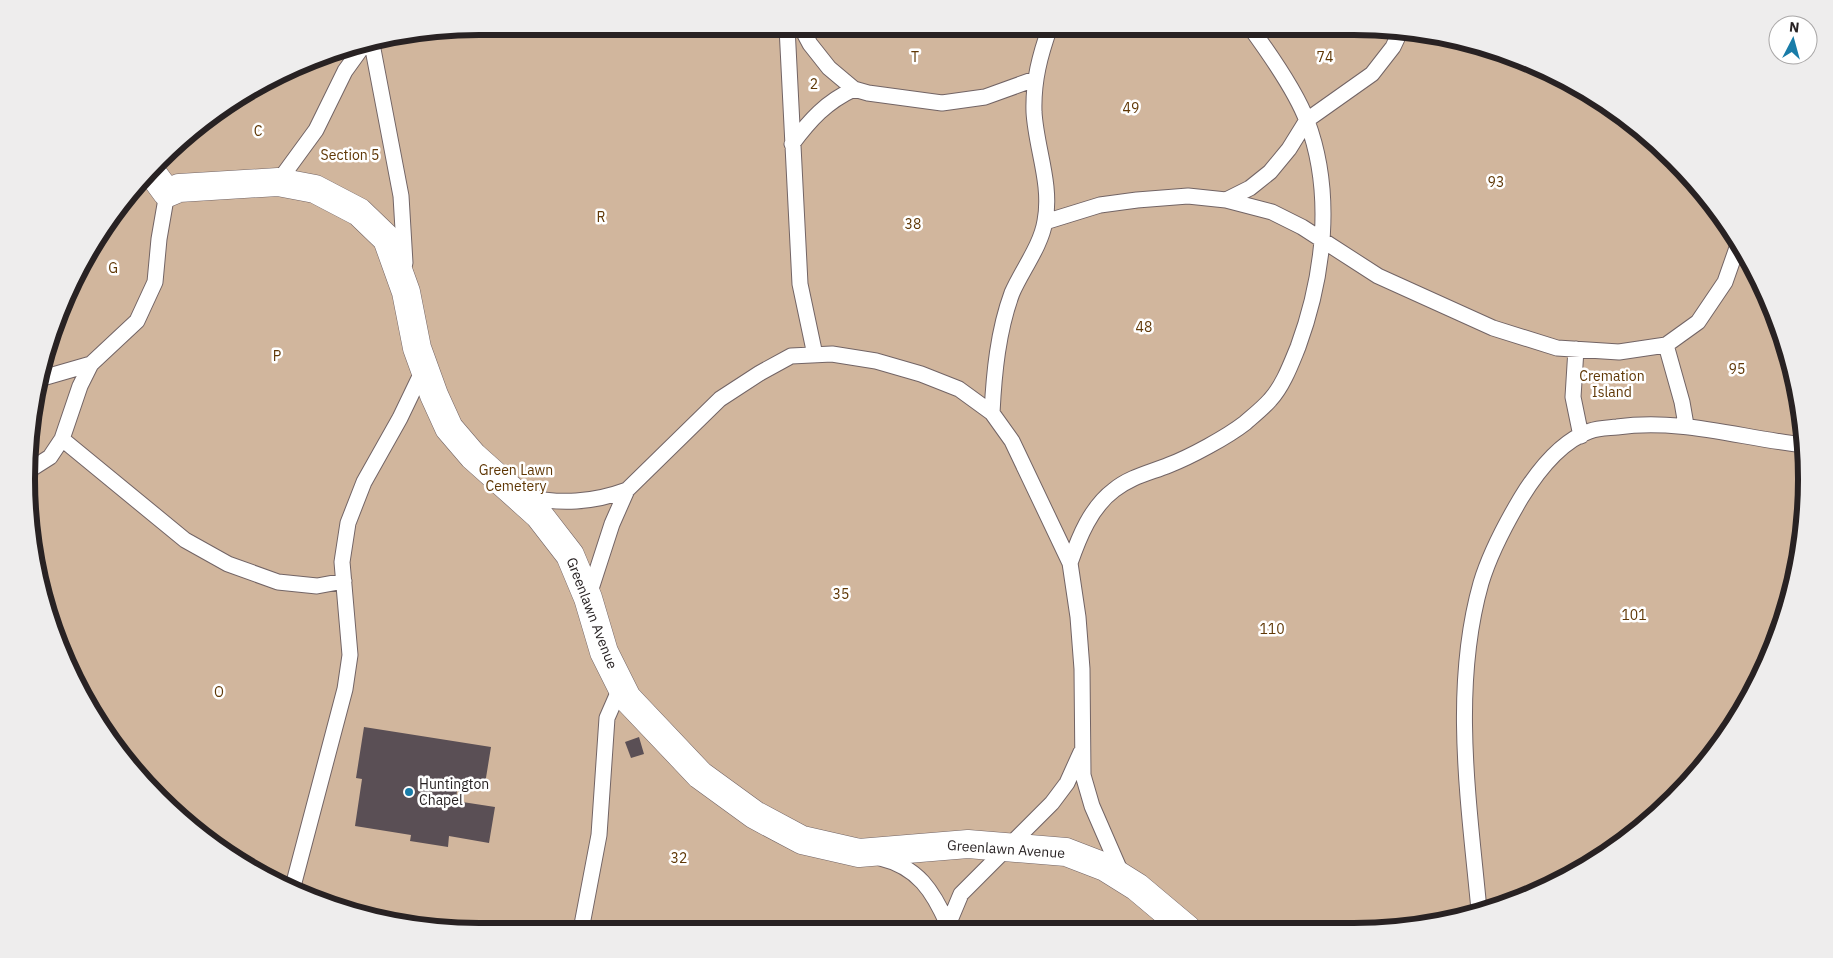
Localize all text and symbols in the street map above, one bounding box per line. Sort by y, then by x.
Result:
north arrow [1768,15,1818,65]
text: N [1788,18,1800,37]
park label: T [911,48,919,66]
park label: 74 [1317,48,1333,66]
park label: 2 [810,75,818,93]
park label: 49 [1123,99,1139,117]
park label: C [254,122,263,140]
park label: Section 5 [321,146,379,164]
park label: 93 [1488,173,1504,191]
park label: R [597,208,606,226]
park label: 38 [905,215,921,233]
park label: G [108,259,118,277]
park label: 48 [1136,318,1152,336]
park label: P [273,347,281,365]
park label: 95 [1729,360,1745,378]
park label: Cremation Island [1579,367,1645,401]
park label: Green Lawn Cemetery [479,461,553,495]
street label: Greenlawn Avenue [562,555,622,672]
park label: 35 [833,585,849,603]
park label: 101 [1621,606,1647,624]
park label: 110 [1259,620,1285,638]
park label: O [214,683,224,701]
place label: Huntington Chapel [419,775,489,809]
marker: Huntington Chapel [403,786,415,798]
street label: Greenlawn Avenue [946,836,1066,862]
park label: 32 [671,849,687,867]

